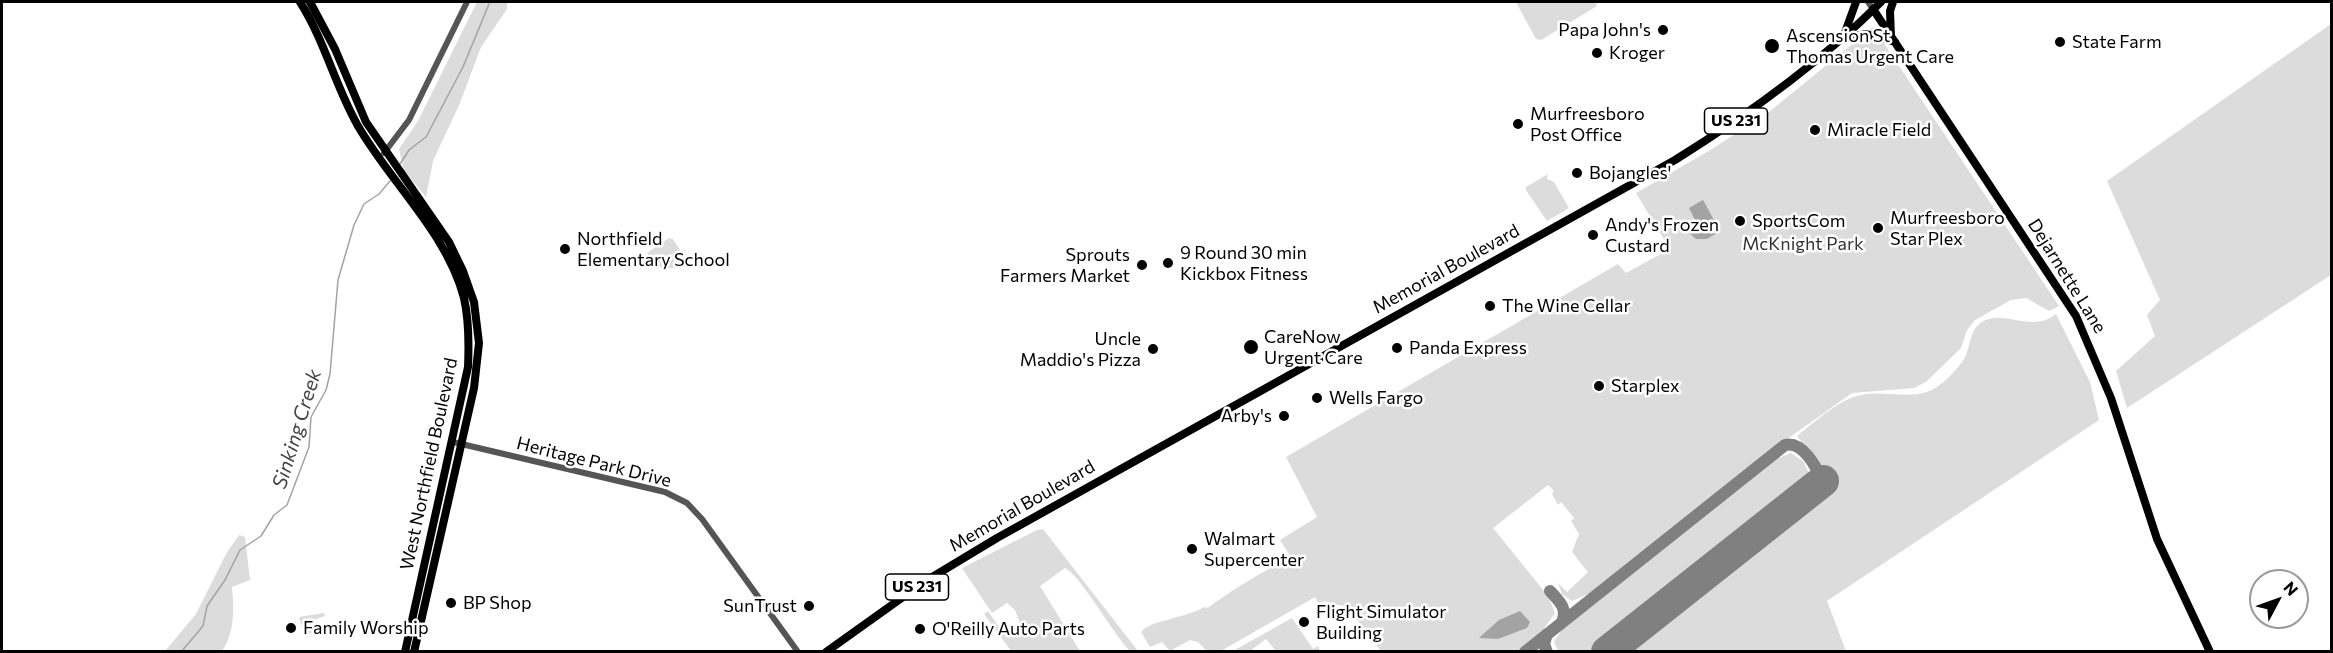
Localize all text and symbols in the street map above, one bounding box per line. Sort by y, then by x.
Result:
place label: Papa John's [1558,19,1651,41]
marker: Papa John's [1656,23,1670,37]
place label: Ascension St Thomas Urgent Care [1786,25,1954,68]
place label: State Farm [2072,31,2162,53]
marker: State Farm [2053,35,2067,49]
marker: Ascension St Thomas Urgent Care [1763,37,1781,55]
place label: Kroger [1609,42,1665,64]
marker: Kroger [1590,46,1604,60]
place label: Murfreesboro Post Office [1530,103,1645,146]
road number: US 231 [1704,108,1768,134]
marker: Murfreesboro Post Office [1511,117,1525,131]
place label: Miracle Field [1827,119,1931,141]
marker: Miracle Field [1808,123,1822,137]
place label: Bojangles' [1589,162,1671,184]
marker: Bojangles' [1570,166,1584,180]
place label: Murfreesboro Star Plex [1890,207,2005,250]
place label: SportsCom [1752,210,1846,232]
place label: Andy's Frozen Custard [1605,214,1719,256]
marker: SportsCom [1733,214,1747,228]
street label: Dejarnette Lane [2023,215,2111,337]
street label: Memorial Boulevard [1369,220,1523,318]
marker: Murfreesboro Star Plex [1871,221,1885,235]
place label: Northfield Elementary School [577,228,730,270]
marker: Andy's Frozen Custard [1586,228,1600,242]
park label: McKnight Park [1742,233,1864,255]
marker: Northfield Elementary School [558,242,572,256]
place label: 9 Round 30 min Kickbox Fitness [1180,242,1308,284]
place label: Sprouts Farmers Market [1000,244,1130,286]
marker: 9 Round 30 min Kickbox Fitness [1161,256,1175,270]
marker: Sprouts Farmers Market [1135,258,1149,272]
place label: The Wine Cellar [1502,295,1631,317]
marker: The Wine Cellar [1483,299,1497,313]
place label: CareNow Urgent Care [1264,326,1363,368]
place label: Uncle Maddio's Pizza [1020,328,1141,370]
place label: Panda Express [1409,337,1527,359]
marker: CareNow Urgent Care [1242,338,1260,356]
marker: Panda Express [1390,341,1404,355]
marker: Uncle Maddio's Pizza [1146,342,1160,356]
street label: West Northfield Boulevard [396,356,462,572]
water label: Sinking Creek [267,366,327,492]
place label: Starplex [1611,375,1680,397]
marker: Starplex [1592,379,1606,393]
place label: Wells Fargo [1329,387,1423,409]
marker: Wells Fargo [1310,391,1324,405]
place label: Arby's [1221,405,1272,427]
marker: Arby's [1277,409,1291,423]
street label: Heritage Park Drive [514,432,674,492]
street label: Memorial Boulevard [945,456,1099,556]
place label: Walmart Supercenter [1204,528,1304,570]
marker: Walmart Supercenter [1185,542,1199,556]
north arrow [2249,569,2309,629]
road number: US 231 [886,574,948,600]
text: N [2280,577,2303,599]
place label: BP Shop [463,592,532,614]
place label: SunTrust [723,595,797,617]
marker: BP Shop [444,596,458,610]
marker: SunTrust [802,599,816,613]
place label: Flight Simulator Building [1316,601,1447,644]
marker: Flight Simulator Building [1297,615,1311,629]
place label: Family Worship [303,617,429,639]
place label: O'Reilly Auto Parts [932,618,1085,640]
marker: Family Worship [284,621,298,635]
marker: O'Reilly Auto Parts [913,622,927,636]

